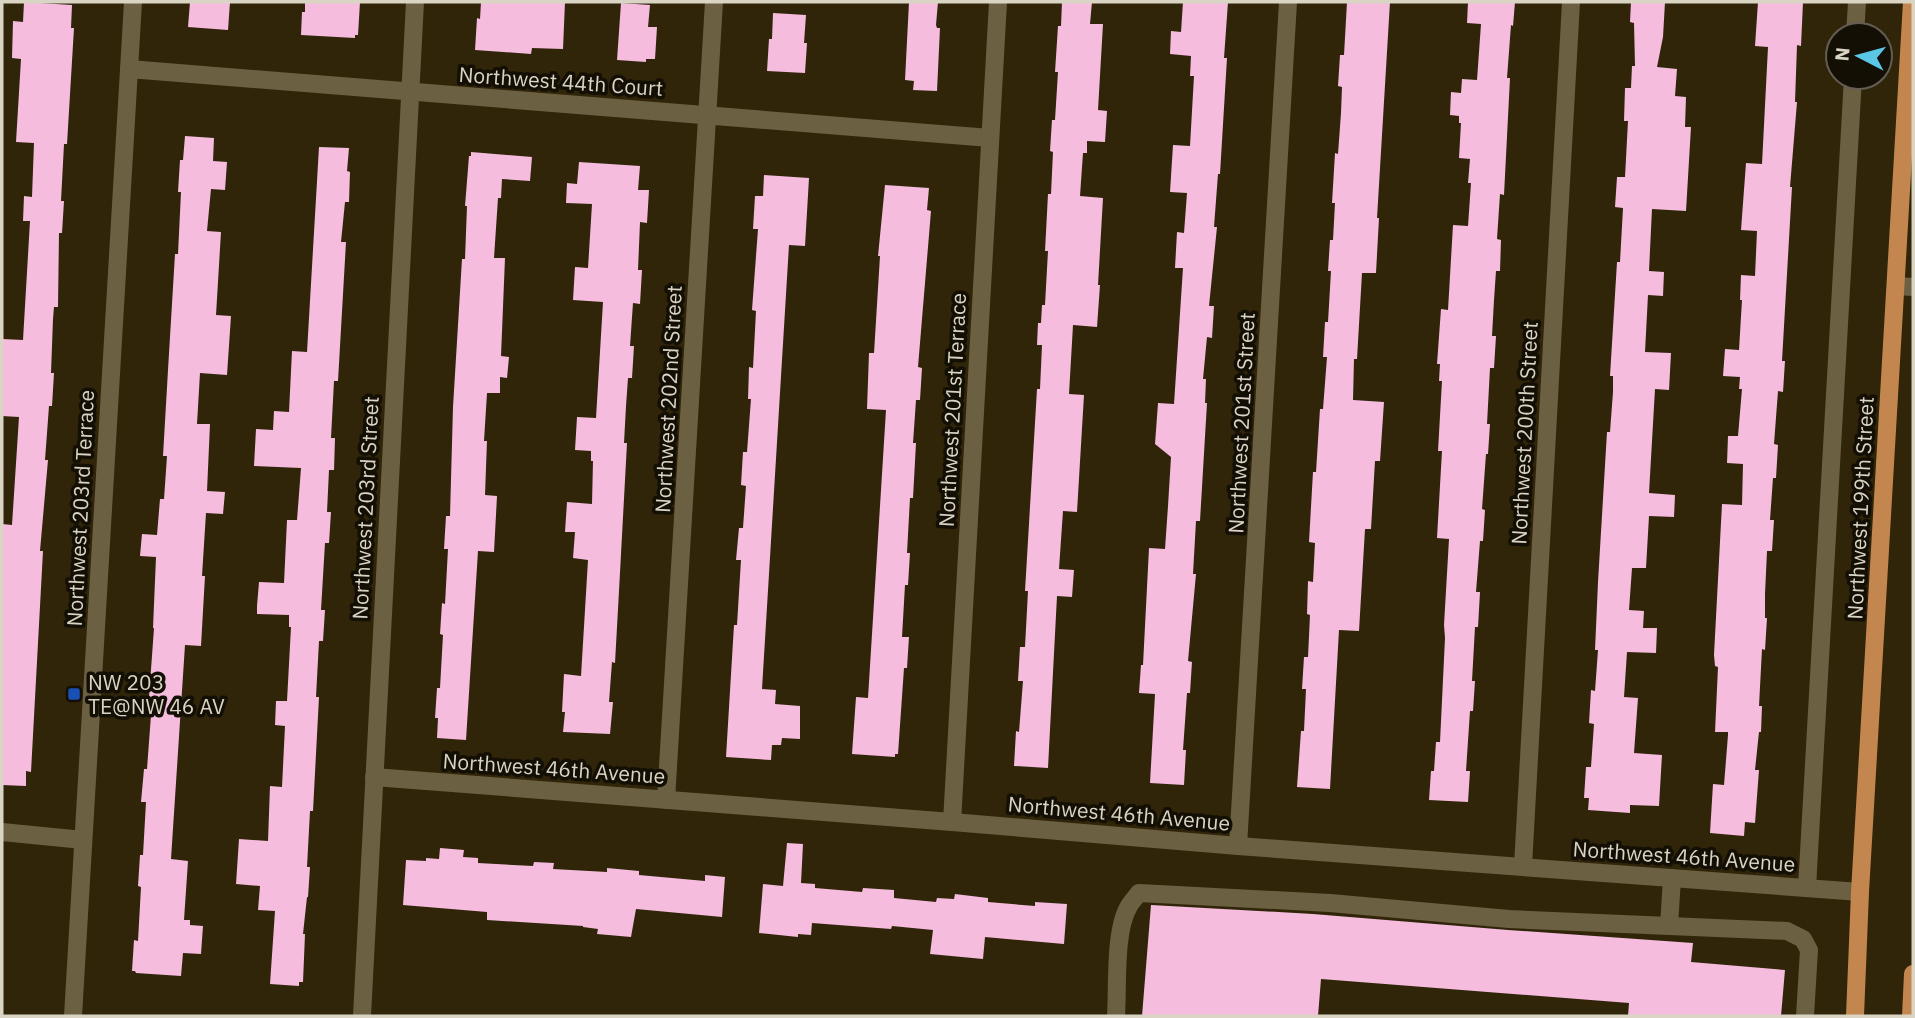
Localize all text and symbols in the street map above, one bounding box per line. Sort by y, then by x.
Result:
north arrow [1824,21,1894,91]
text: N [1829,46,1855,62]
street label: Northwest 44th Court [458,60,664,102]
street label: Northwest 202nd Street [648,284,688,514]
street label: Northwest 201st Terrace [932,292,972,528]
street label: Northwest 201st Street [1221,312,1261,534]
street label: Northwest 200th Street [1504,321,1544,545]
street label: Northwest 203rd Terrace [60,389,100,627]
street label: Northwest 203rd Street [345,396,385,620]
street label: Northwest 199th Street [1840,396,1880,620]
place label: NW 203 TE@NW 46 AV [88,668,225,720]
marker: NW 203 TE@NW 46 AV [66,686,82,702]
street label: Northwest 46th Avenue [442,746,666,790]
street label: Northwest 46th Avenue [1007,789,1231,837]
street label: Northwest 46th Avenue [1572,834,1796,878]

